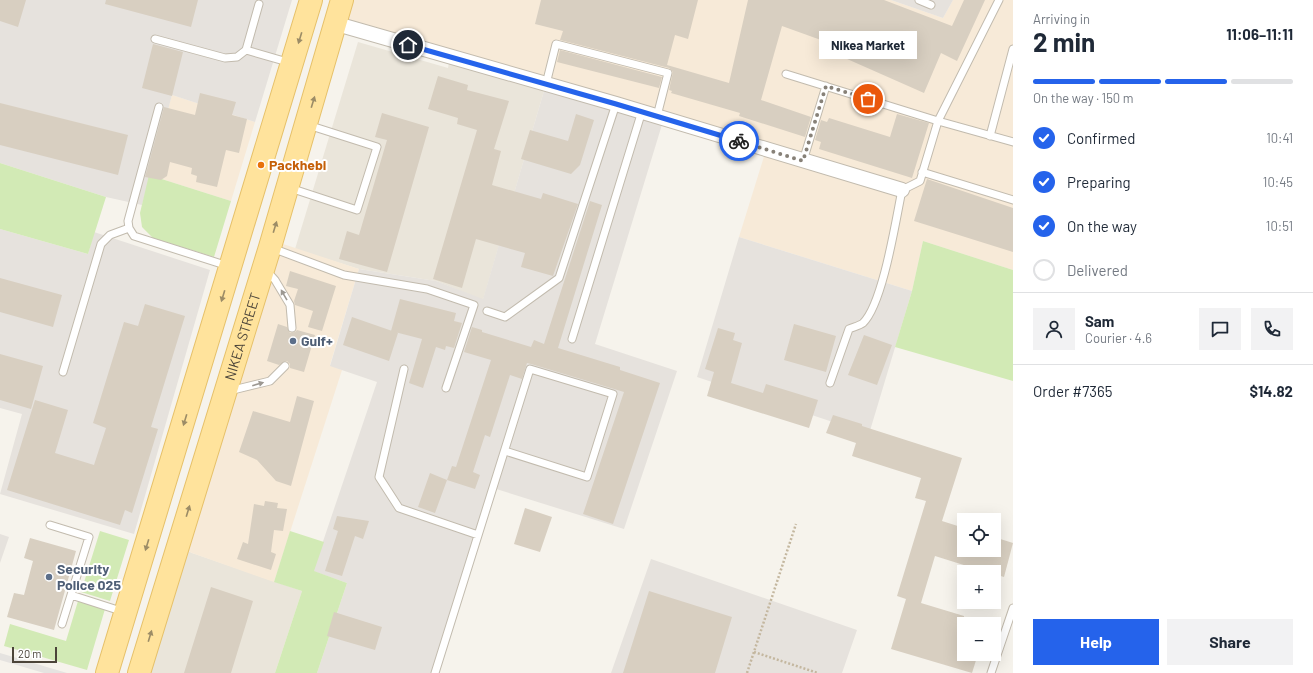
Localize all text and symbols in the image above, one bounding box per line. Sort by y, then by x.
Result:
text: Arriving in [1033,11,1090,27]
text: 11:06–11:11 [1226,25,1293,43]
text: 2 min [1033,26,1095,57]
pin [391,28,425,62]
callout: Nikea Market [819,31,917,59]
one-way arrow [297,32,303,44]
icon: home [397,34,419,56]
text: Nikea Market [831,37,905,53]
pin [851,82,885,116]
icon: bag [857,88,879,110]
text: On the way · 150 m [1033,90,1134,106]
one-way arrow [310,96,316,108]
courier [719,121,759,161]
icon: check [1033,127,1055,149]
text: Confirmed [1067,129,1135,147]
icon: bike [728,130,750,152]
text: 10:41 [1266,130,1293,146]
place label: Packhebi [269,156,326,173]
marker: Packhebi [256,160,266,170]
icon: check [1033,171,1055,193]
text: Preparing [1067,173,1131,191]
text: 10:45 [1263,174,1293,190]
icon: check [1033,215,1055,237]
text: On the way [1067,217,1137,235]
text: 10:51 [1266,218,1293,234]
one-way arrow [272,220,278,232]
text: Delivered [1067,261,1128,279]
one-way arrow [280,289,287,301]
one-way arrow [220,290,226,302]
street label: NIKEA STREET [221,290,263,382]
button: person [1033,308,1075,350]
button: chat [1199,308,1241,350]
button: phone [1251,308,1293,350]
text: Sam [1085,312,1114,330]
text: Courier · 4.6 [1085,330,1152,346]
place label: Gulf+ [301,332,333,349]
marker: Gulf+ [288,336,298,346]
one-way arrow [252,381,264,387]
text: Order #7365 [1033,382,1113,400]
text: $14.82 [1249,382,1293,400]
one-way arrow [182,415,188,427]
one-way arrow [185,505,191,517]
map controls [957,513,1001,661]
button: locate [957,513,1001,557]
one-way arrow [144,539,150,551]
place label: Security Police 025 [57,560,121,593]
button: + [957,565,1001,609]
marker: Security Police 025 [44,572,54,582]
button: − [957,617,1001,661]
button: Help [1033,619,1159,665]
button: Share [1167,619,1293,665]
one-way arrow [147,629,153,641]
scale bar [12,645,57,664]
text: 20 m [18,647,41,660]

